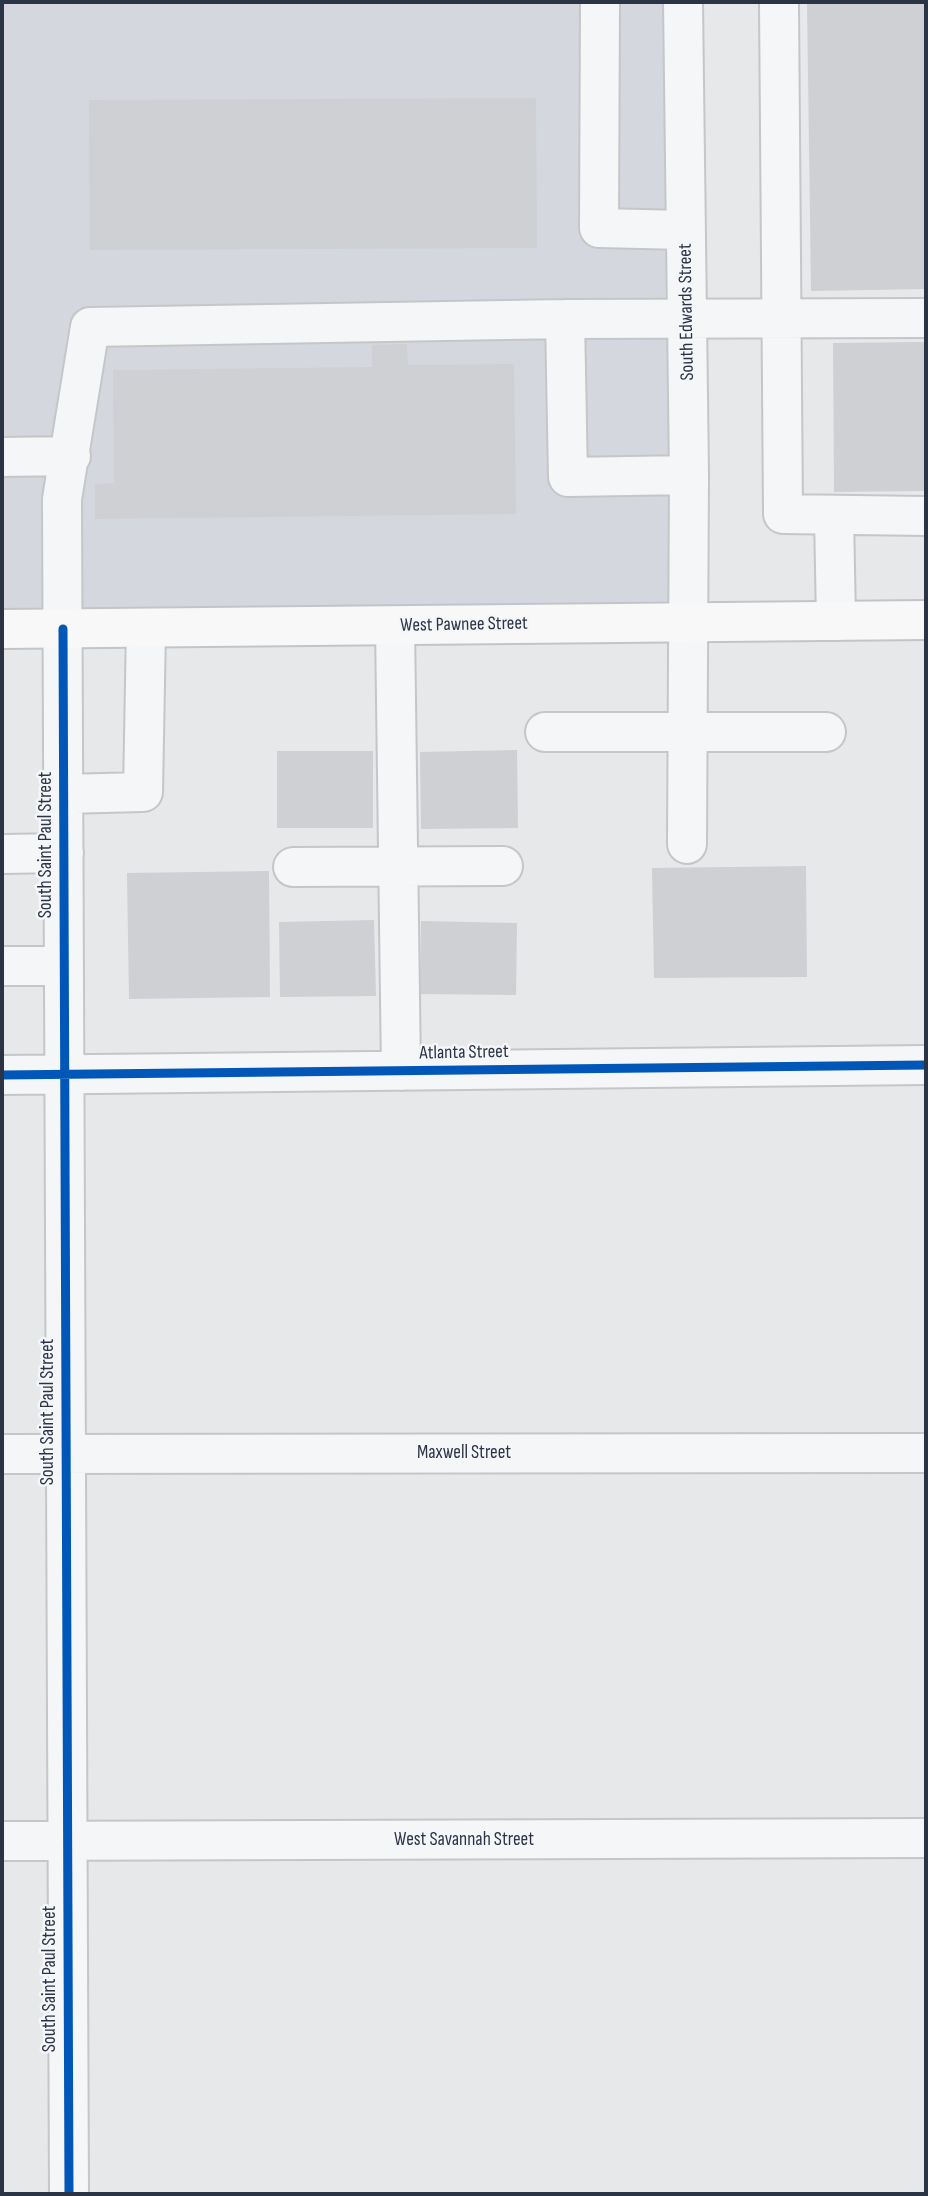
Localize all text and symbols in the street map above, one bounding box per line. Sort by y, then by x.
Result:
street label: South Edwards Street [674,243,700,381]
street label: West Pawnee Street [400,612,528,638]
street label: South Saint Paul Street [35,772,57,918]
street label: Atlanta Street [419,1041,509,1065]
street label: South Saint Paul Street [37,1339,59,1485]
street label: Maxwell Street [417,1442,511,1464]
street label: West Savannah Street [394,1829,534,1851]
street label: South Saint Paul Street [39,1906,61,2052]

